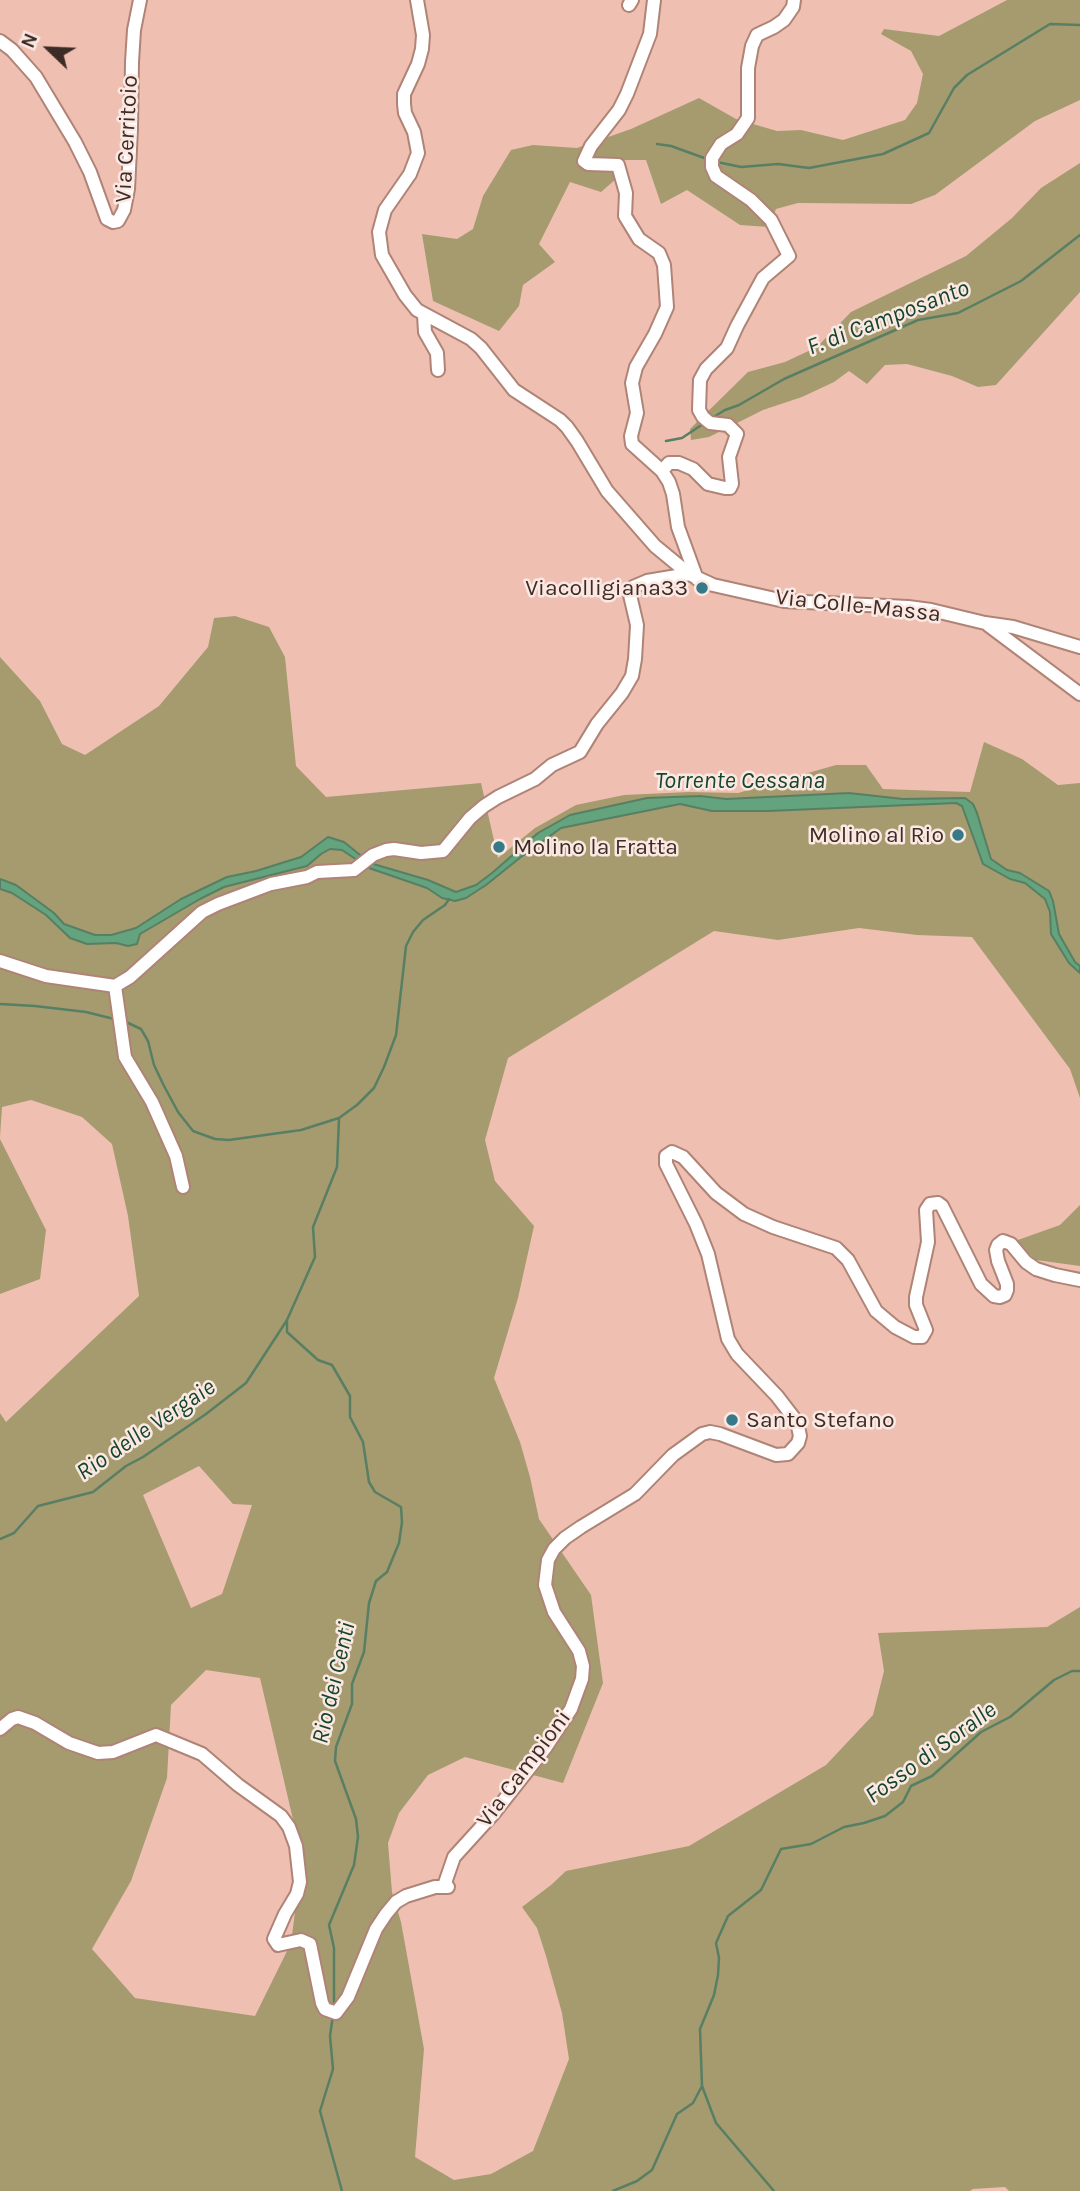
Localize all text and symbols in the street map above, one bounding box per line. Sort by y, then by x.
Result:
north arrow [14,14,84,84]
text: N [17,30,42,51]
street label: Via Cerritoio [110,74,144,204]
water label: F. di Camposanto [803,274,973,362]
place label: Viacolligiana33 [525,574,688,602]
marker: Viacolligiana33 [694,580,710,596]
street label: Via Colle-Massa [774,584,942,628]
water label: Torrente Cessana [655,767,825,795]
place label: Molino al Rio [809,821,944,849]
marker: Molino al Rio [950,827,966,843]
place label: Molino la Fratta [513,833,678,861]
marker: Molino la Fratta [491,839,507,855]
water label: Rio delle Vergaie [71,1373,221,1487]
place label: Santo Stefano [746,1406,894,1434]
marker: Santo Stefano [724,1412,740,1428]
water label: Rio dei Centi [306,1619,362,1747]
water label: Fosso di Soralle [860,1696,1002,1810]
street label: Via Campioni [471,1705,577,1833]

